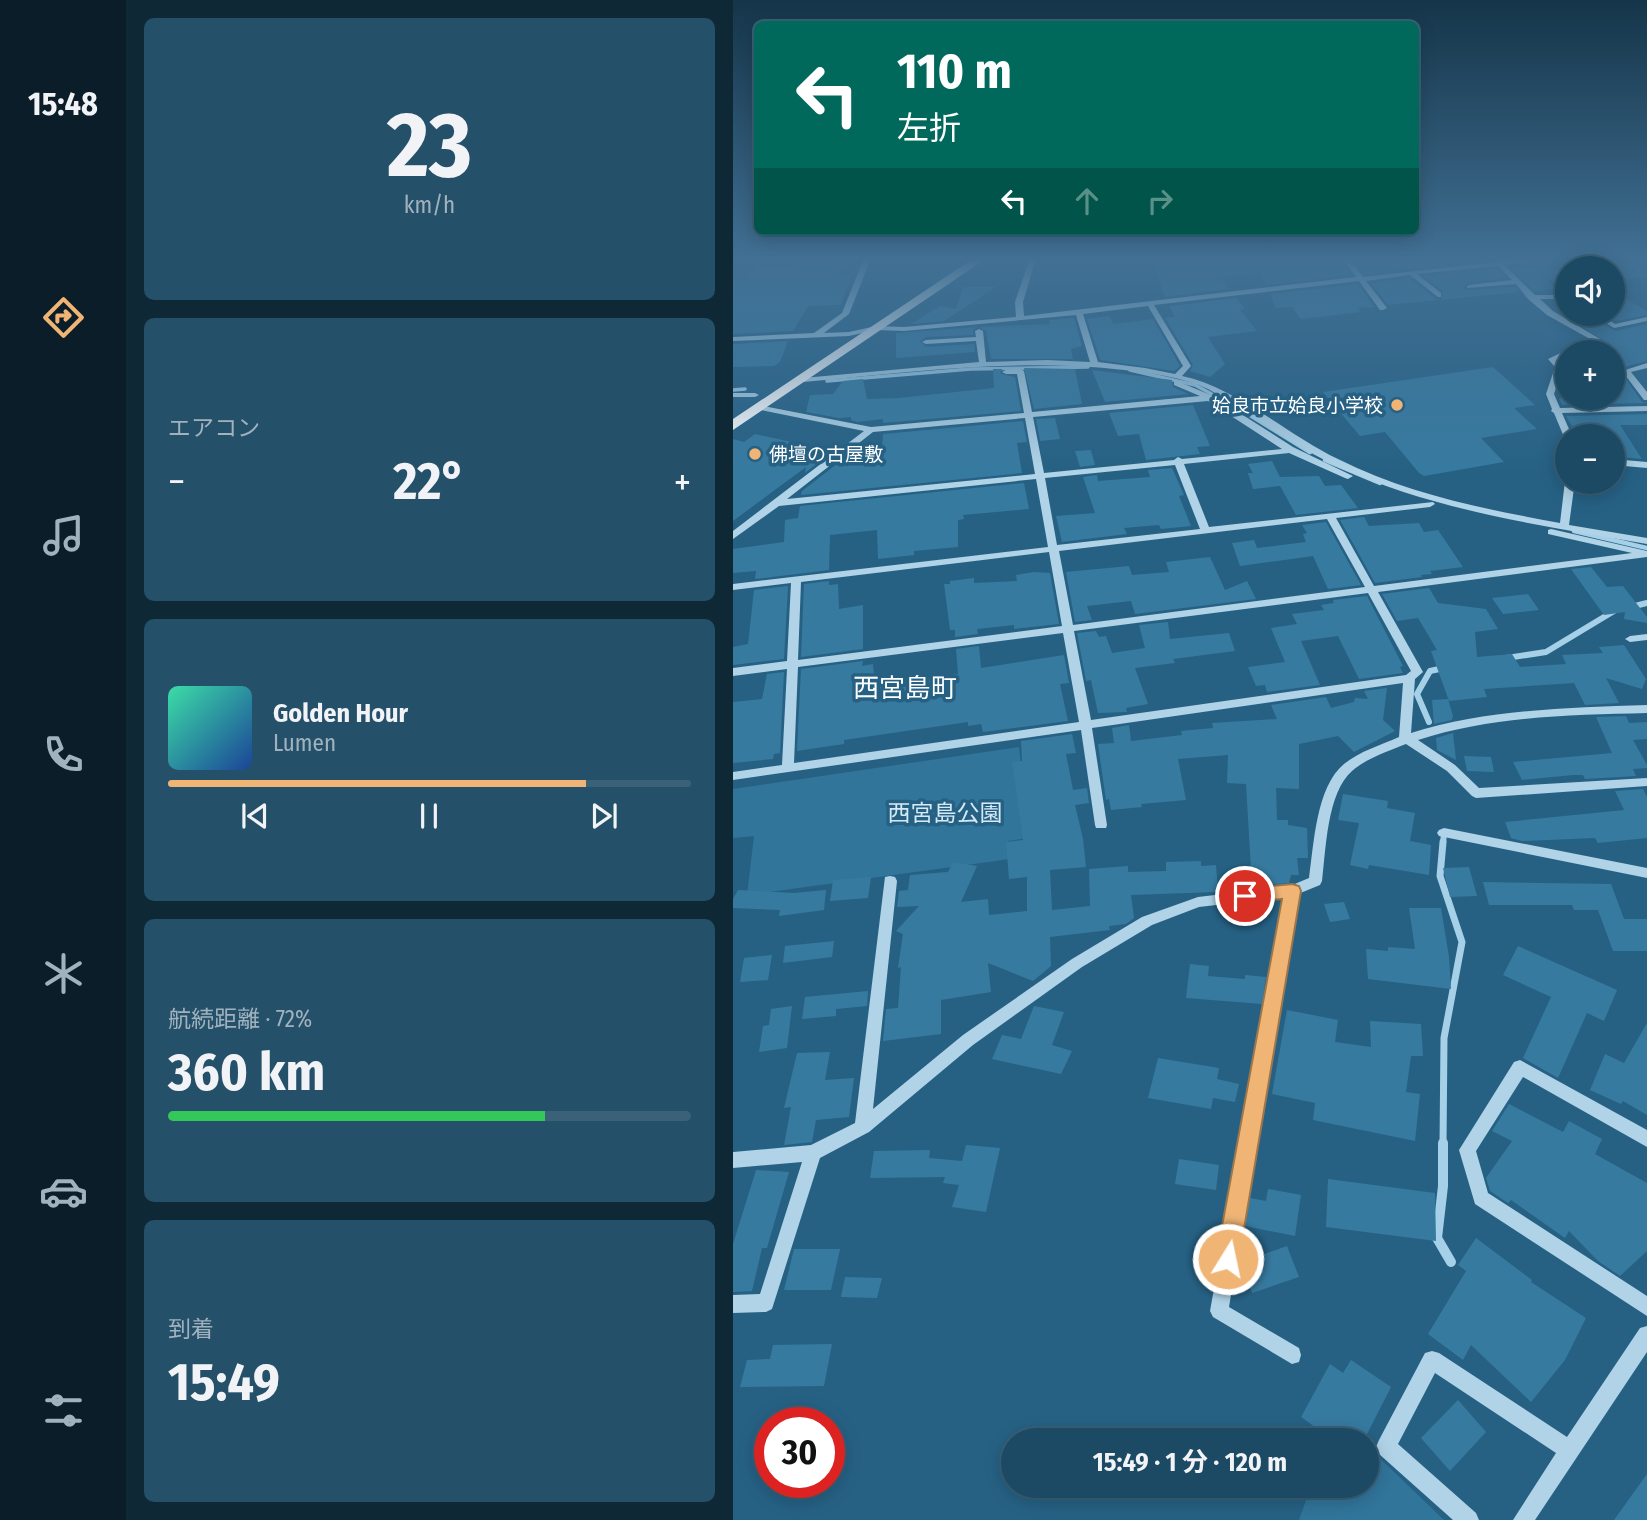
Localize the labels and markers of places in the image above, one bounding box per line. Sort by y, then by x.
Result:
place label: 姶良市立姶良小学校 [1212,394,1383,417]
marker: 姶良市立姶良小学校 [1389,397,1405,413]
place label: 佛壇の古屋敷 [769,443,883,466]
marker: 佛壇の古屋敷 [747,446,763,462]
pin [1215,866,1275,926]

